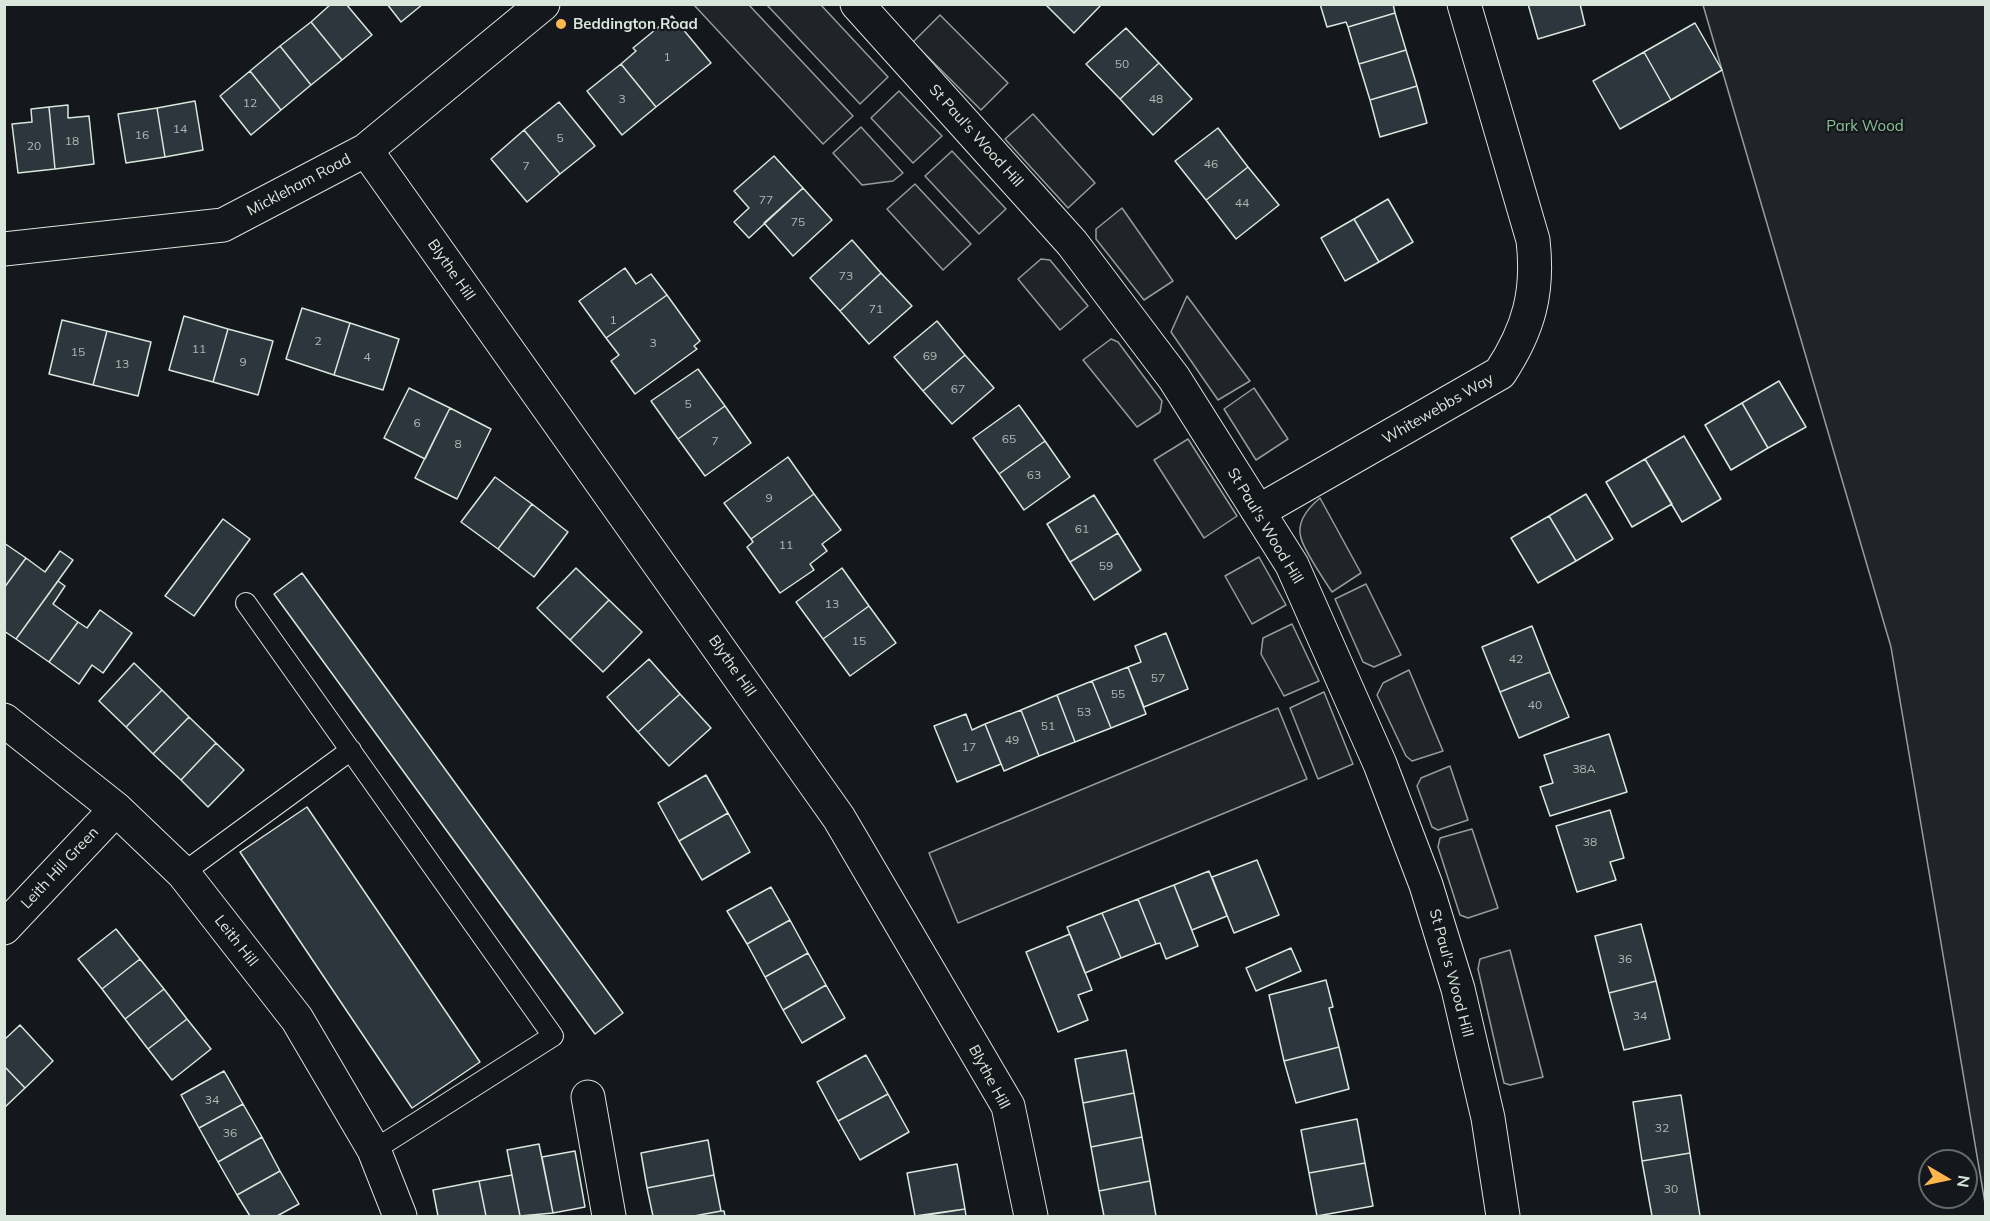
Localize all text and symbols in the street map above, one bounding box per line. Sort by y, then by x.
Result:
place label: Beddington Road [573,15,698,33]
marker: Beddington Road [554,17,568,31]
house number: 1 [663,50,671,64]
house number: 50 [1115,57,1129,71]
street label: St Paul's Wood Hill [925,81,1027,191]
house number: 3 [618,92,626,106]
house number: 48 [1149,92,1163,106]
house number: 12 [243,96,257,110]
park label: Park Wood [1826,117,1904,135]
house number: 14 [173,122,187,136]
house number: 16 [135,128,149,142]
house number: 5 [556,131,564,145]
house number: 18 [65,134,79,148]
house number: 20 [27,139,41,153]
street label: Mickleham Road [244,150,354,220]
house number: 46 [1204,157,1218,171]
house number: 7 [522,159,530,173]
house number: 77 [759,193,773,207]
house number: 44 [1235,196,1249,210]
house number: 75 [791,215,805,229]
street label: Blythe Hill [424,236,478,304]
house number: 73 [839,269,853,283]
house number: 71 [869,302,883,316]
house number: 1 [609,313,617,327]
house number: 2 [314,334,322,348]
house number: 3 [649,336,657,350]
house number: 11 [192,342,206,356]
house number: 15 [71,345,85,359]
house number: 69 [923,349,937,363]
house number: 4 [363,350,371,364]
house number: 9 [239,355,247,369]
house number: 13 [115,357,129,371]
street label: Whitewebbs Way [1379,370,1497,448]
house number: 67 [951,382,965,396]
house number: 5 [684,397,692,411]
house number: 6 [413,416,421,430]
house number: 65 [1002,432,1016,446]
house number: 7 [711,434,719,448]
house number: 8 [454,437,462,451]
street label: St Paul's Wood Hill [1223,465,1307,587]
house number: 63 [1027,468,1041,482]
house number: 9 [765,491,773,505]
house number: 61 [1075,522,1089,536]
house number: 11 [779,538,793,552]
house number: 59 [1099,559,1113,573]
house number: 13 [825,597,839,611]
street label: Blythe Hill [705,632,759,700]
house number: 15 [852,634,866,648]
house number: 42 [1509,652,1523,666]
house number: 57 [1151,671,1165,685]
house number: 55 [1111,687,1125,701]
house number: 40 [1528,698,1542,712]
house number: 53 [1077,705,1091,719]
house number: 51 [1041,719,1055,733]
house number: 49 [1005,733,1019,747]
house number: 17 [962,740,976,754]
house number: 38A [1572,762,1596,776]
street label: Leith Hill Green [18,823,102,913]
house number: 38 [1583,835,1597,849]
street label: St Paul's Wood Hill [1425,907,1477,1039]
street label: Leith Hill [210,912,262,970]
house number: 36 [1618,952,1632,966]
house number: 34 [1633,1009,1647,1023]
street label: Blythe Hill [965,1042,1013,1112]
house number: 34 [205,1093,219,1107]
house number: 32 [1655,1121,1669,1135]
house number: 36 [223,1126,237,1140]
north arrow [1918,1149,1978,1209]
text: N [1953,1174,1975,1189]
house number: 30 [1664,1182,1678,1196]

